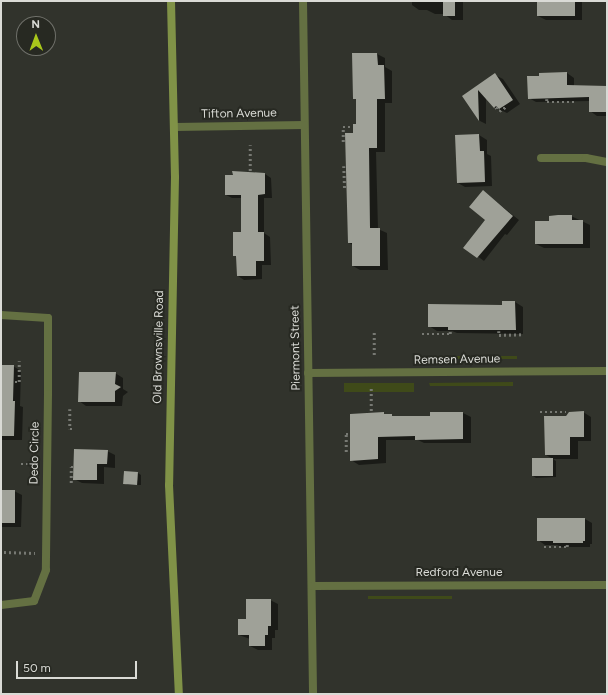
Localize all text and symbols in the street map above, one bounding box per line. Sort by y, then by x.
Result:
north arrow [16,16,56,56]
text: N [31,18,40,31]
street label: Tifton Avenue [201,106,277,122]
street label: Old Brownsville Road [151,290,167,404]
street label: Piermont Street [288,305,304,391]
street label: Remsen Avenue [414,352,500,368]
street label: Dedo Circle [27,421,43,485]
street label: Redford Avenue [415,566,503,580]
scale bar [18,653,139,679]
text: 50 m [23,661,51,675]

